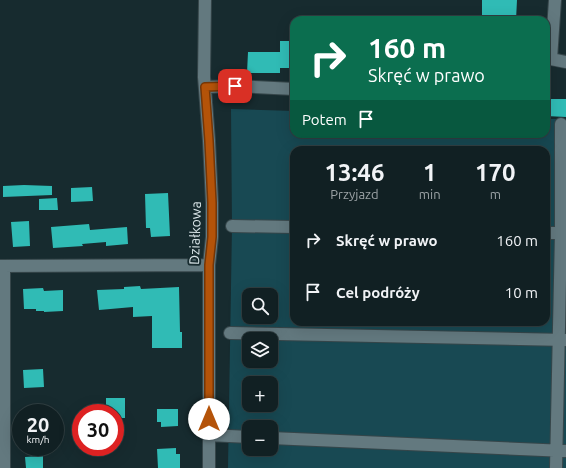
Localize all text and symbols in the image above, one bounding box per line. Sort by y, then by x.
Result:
icon: right [302,32,354,84]
text: 160 m [368,32,446,63]
text: Skręć w prawo [368,65,485,85]
pin [218,69,252,103]
icon: arrive [224,75,246,97]
icon: arrive [355,108,377,130]
text: Potem [302,111,347,128]
text: 13:46 [324,159,384,186]
text: 1 [423,159,436,186]
text: 170 [475,159,516,186]
text: Przyjazd [330,187,379,201]
text: min [419,187,441,201]
text: m [490,187,501,201]
street label: Działkowa [186,201,204,265]
icon: right [302,229,324,251]
text: Skręć w prawo [336,232,438,249]
text: 160 m [496,232,538,249]
icon: arrive [302,281,324,303]
text: Cel podróży [336,284,420,301]
text: 10 m [505,284,538,301]
map controls [242,288,278,456]
button: search [242,288,278,324]
button: layers [242,332,278,368]
button: + [242,376,278,412]
position arrow [188,398,230,440]
speed limit sign: 30 [72,404,124,456]
text: 20 [27,413,49,436]
button: − [242,420,278,456]
text: km/h [26,434,50,445]

